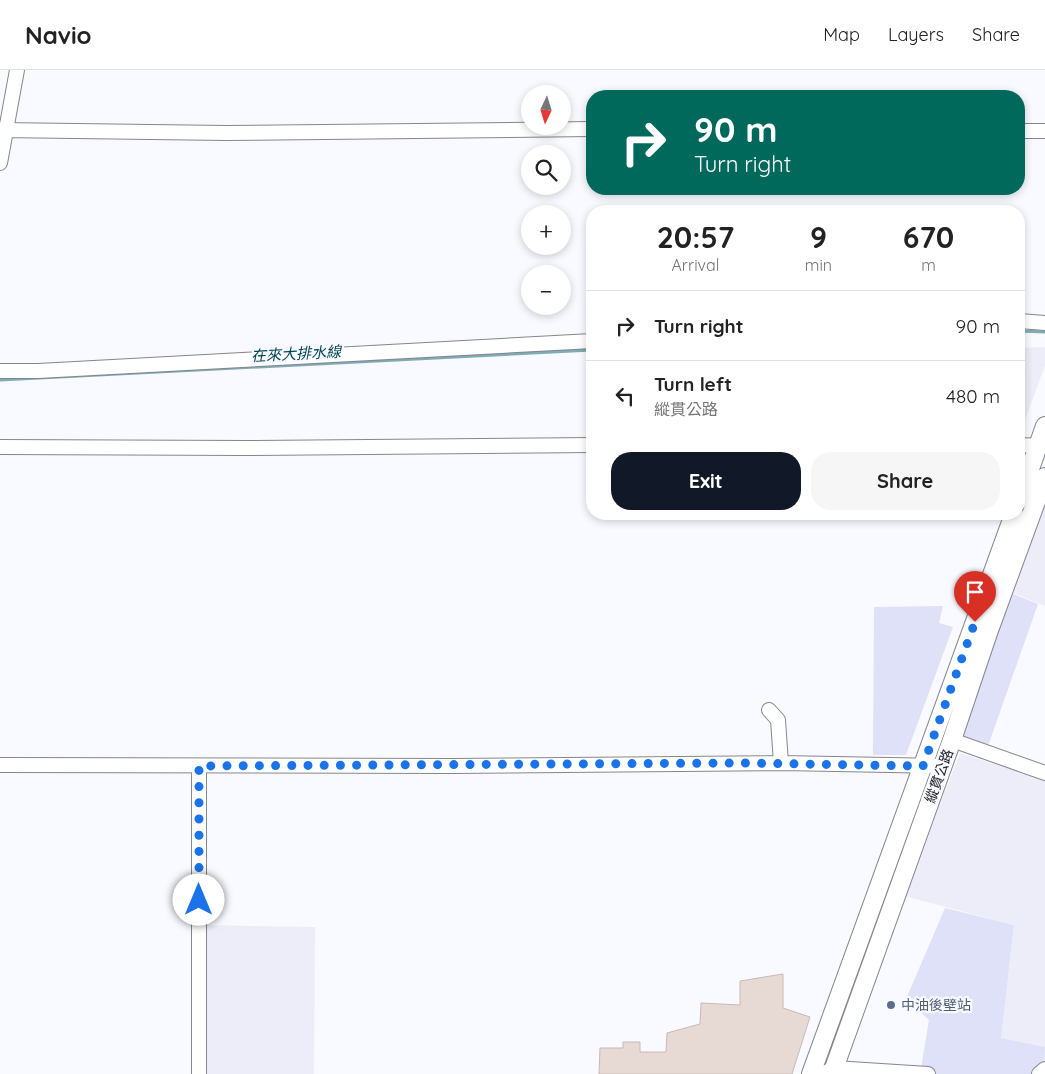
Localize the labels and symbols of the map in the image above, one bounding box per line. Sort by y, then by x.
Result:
north arrow [521,85,571,135]
water label: 在來大排水線 [251,342,343,365]
pin [954,571,996,622]
street label: 縱貫公路 [921,747,957,805]
position arrow [172,873,224,925]
place label: 中油後壁站 [901,996,971,1014]
marker: 中油後壁站 [885,999,897,1011]

